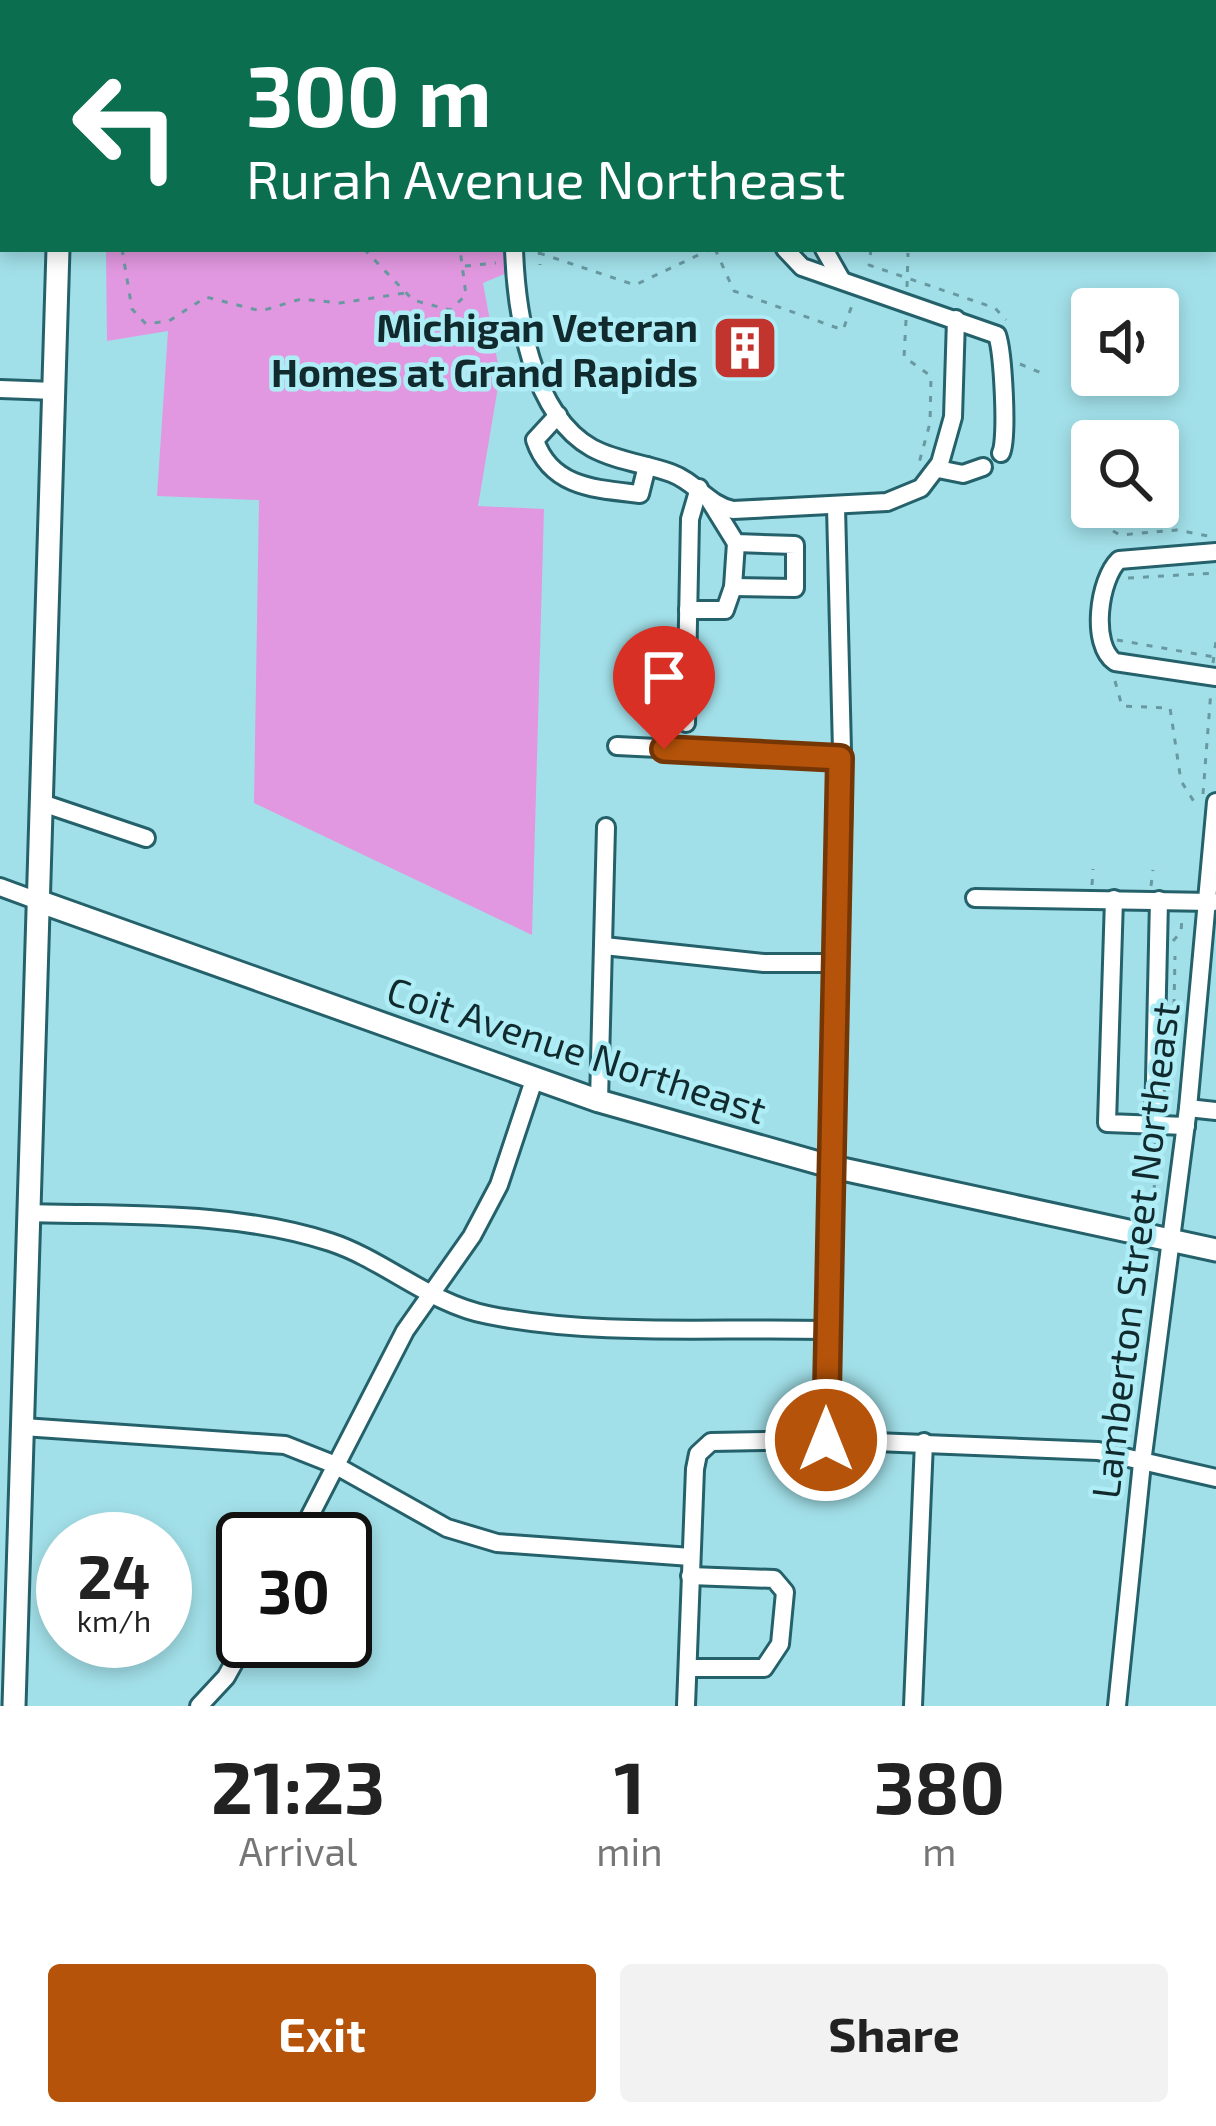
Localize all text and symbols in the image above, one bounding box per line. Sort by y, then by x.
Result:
text: 300 m [246,43,492,144]
icon: left [48,48,204,204]
text: Rurah Avenue Northeast [246,145,846,210]
map controls [1071,288,1179,528]
button: sound [1071,288,1179,396]
place label: Michigan Veteran Homes at Grand Rapids [271,303,698,395]
building icon: Michigan Veteran Homes at Grand Rapids [710,313,780,383]
button: search [1071,420,1179,528]
pin [613,626,715,749]
icon: arrive [631,644,697,710]
street label: Coit Avenue Northeast [381,965,773,1133]
street label: Lamberton Street Northeast [1080,999,1188,1501]
position arrow [763,1377,889,1503]
speed limit sign: 30 [216,1512,372,1668]
text: 24 [77,1539,151,1611]
text: km/h [77,1602,151,1638]
text: 21:23 [211,1742,385,1828]
text: 1 [614,1742,645,1828]
text: 380 [874,1742,1005,1828]
text: Arrival [239,1827,357,1874]
text: min [596,1827,663,1874]
text: m [922,1827,956,1874]
button: Exit [48,1964,596,2102]
button: Share [620,1964,1168,2102]

